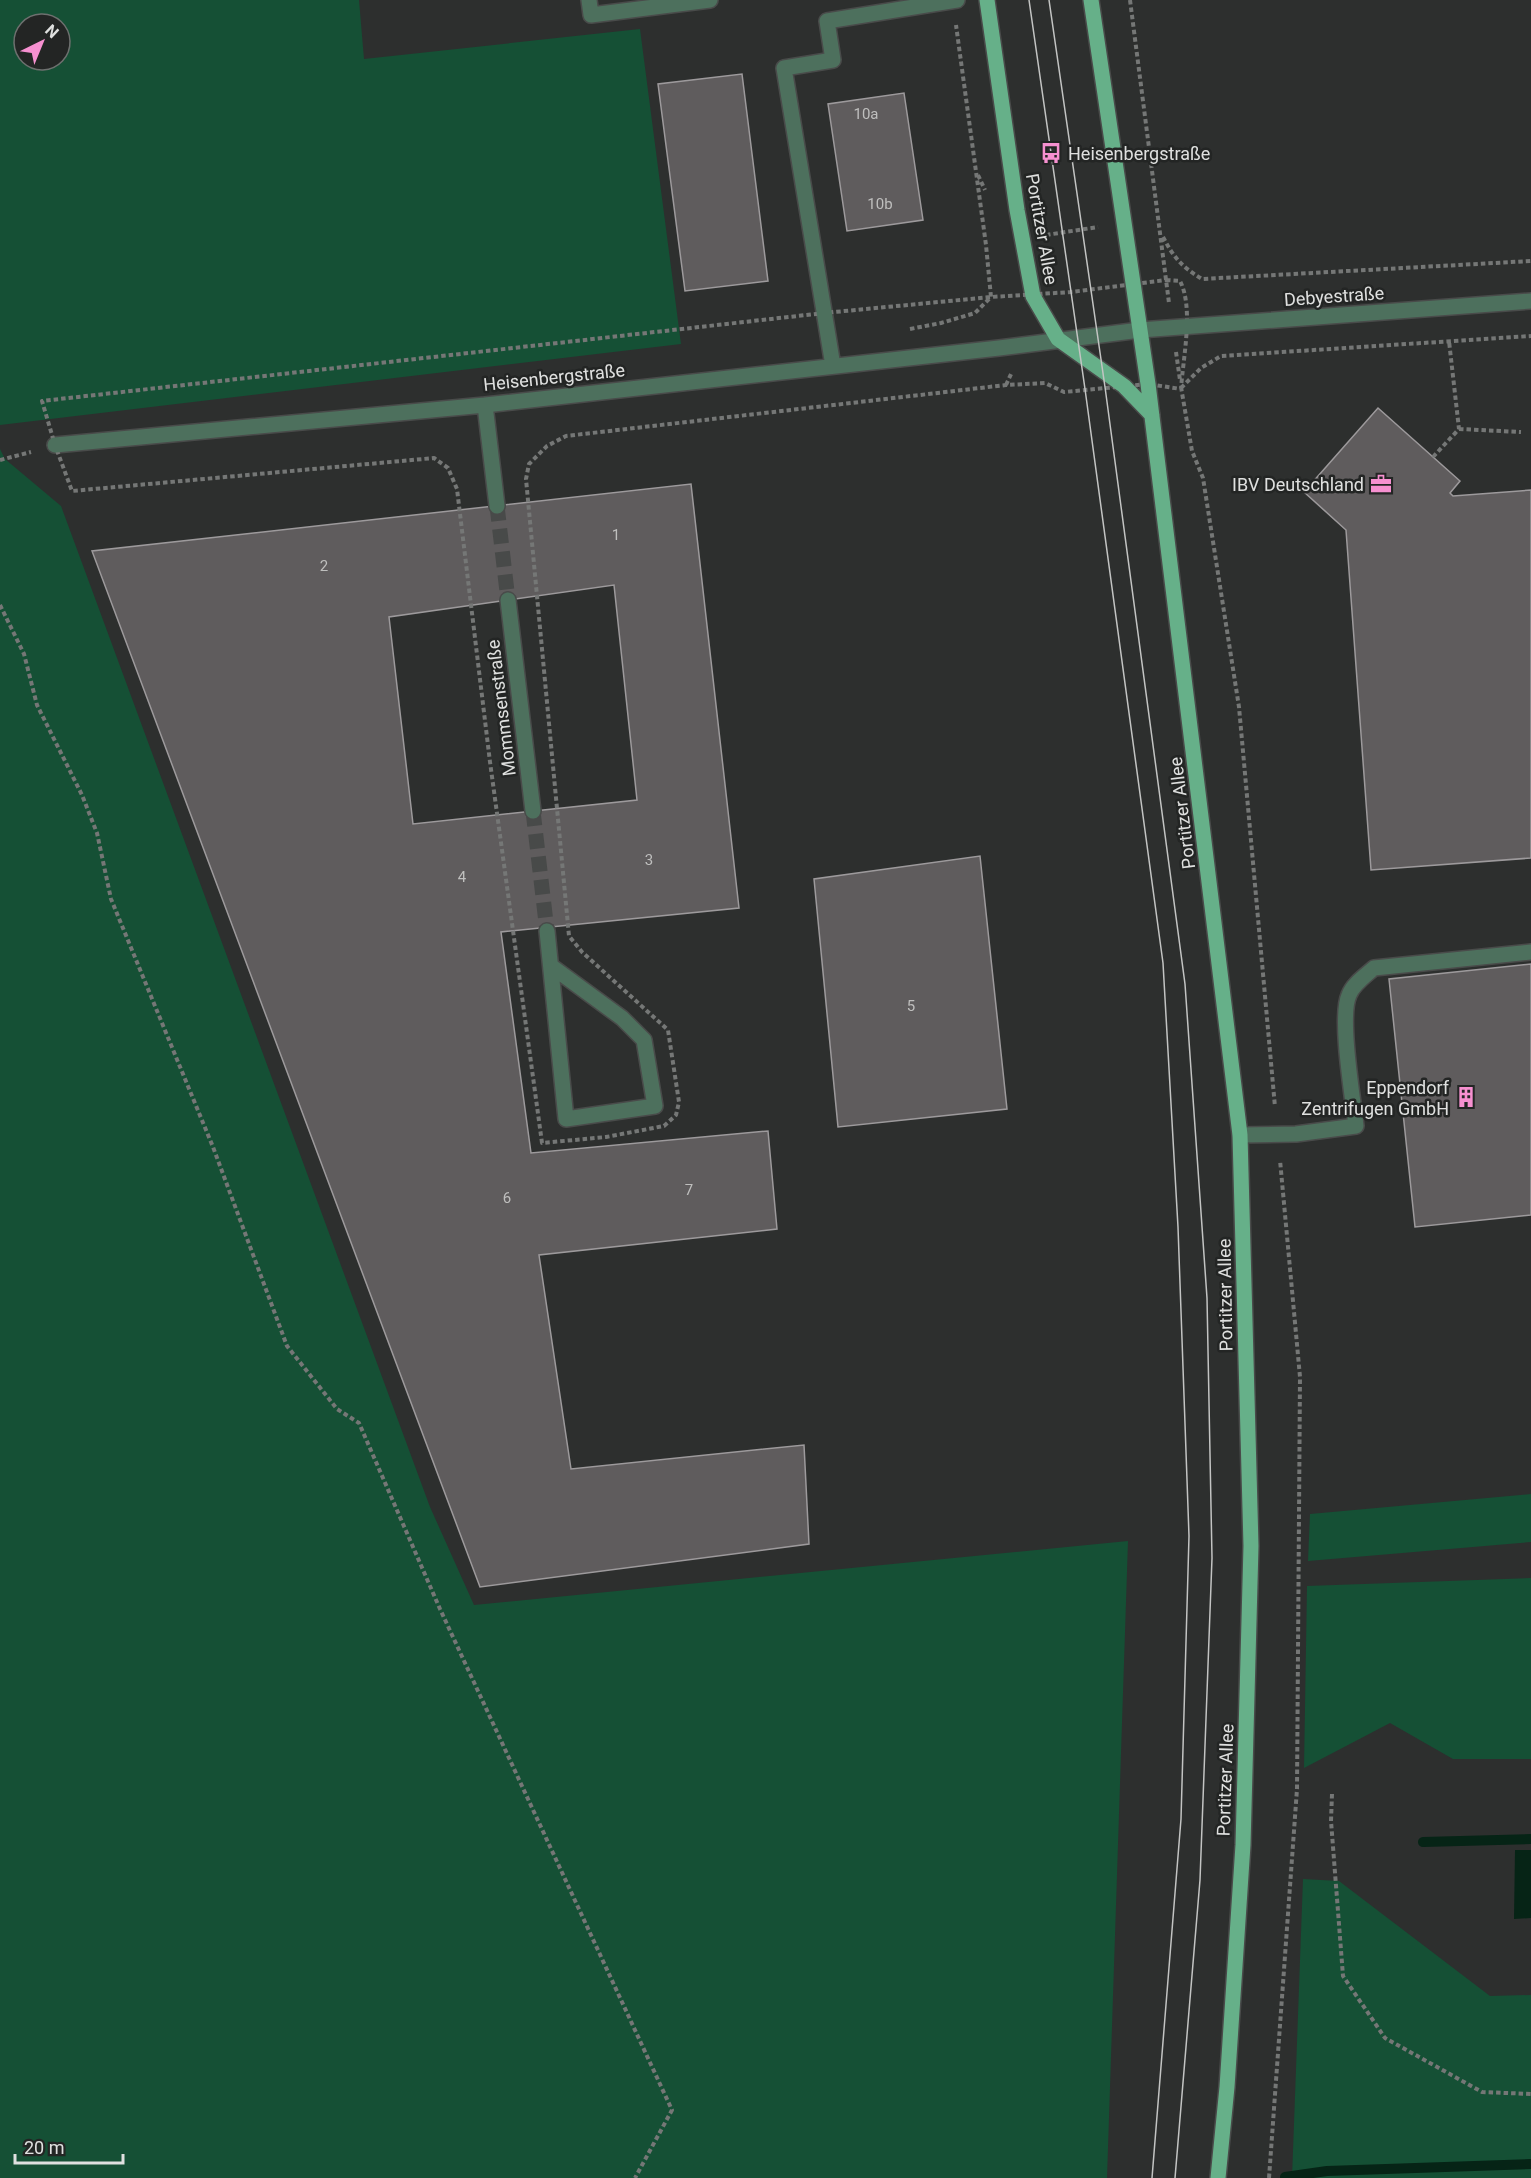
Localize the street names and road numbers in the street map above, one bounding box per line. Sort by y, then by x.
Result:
street label: Portitzer Allee [1022,172,1062,286]
street label: Debyestraße [1283,282,1385,310]
street label: Heisenbergstraße [482,359,626,395]
street label: Mommsenstraße [482,639,520,777]
street label: Portitzer Allee [1165,756,1199,870]
street label: Portitzer Allee [1214,1238,1236,1352]
street label: Portitzer Allee [1213,1723,1237,1837]

